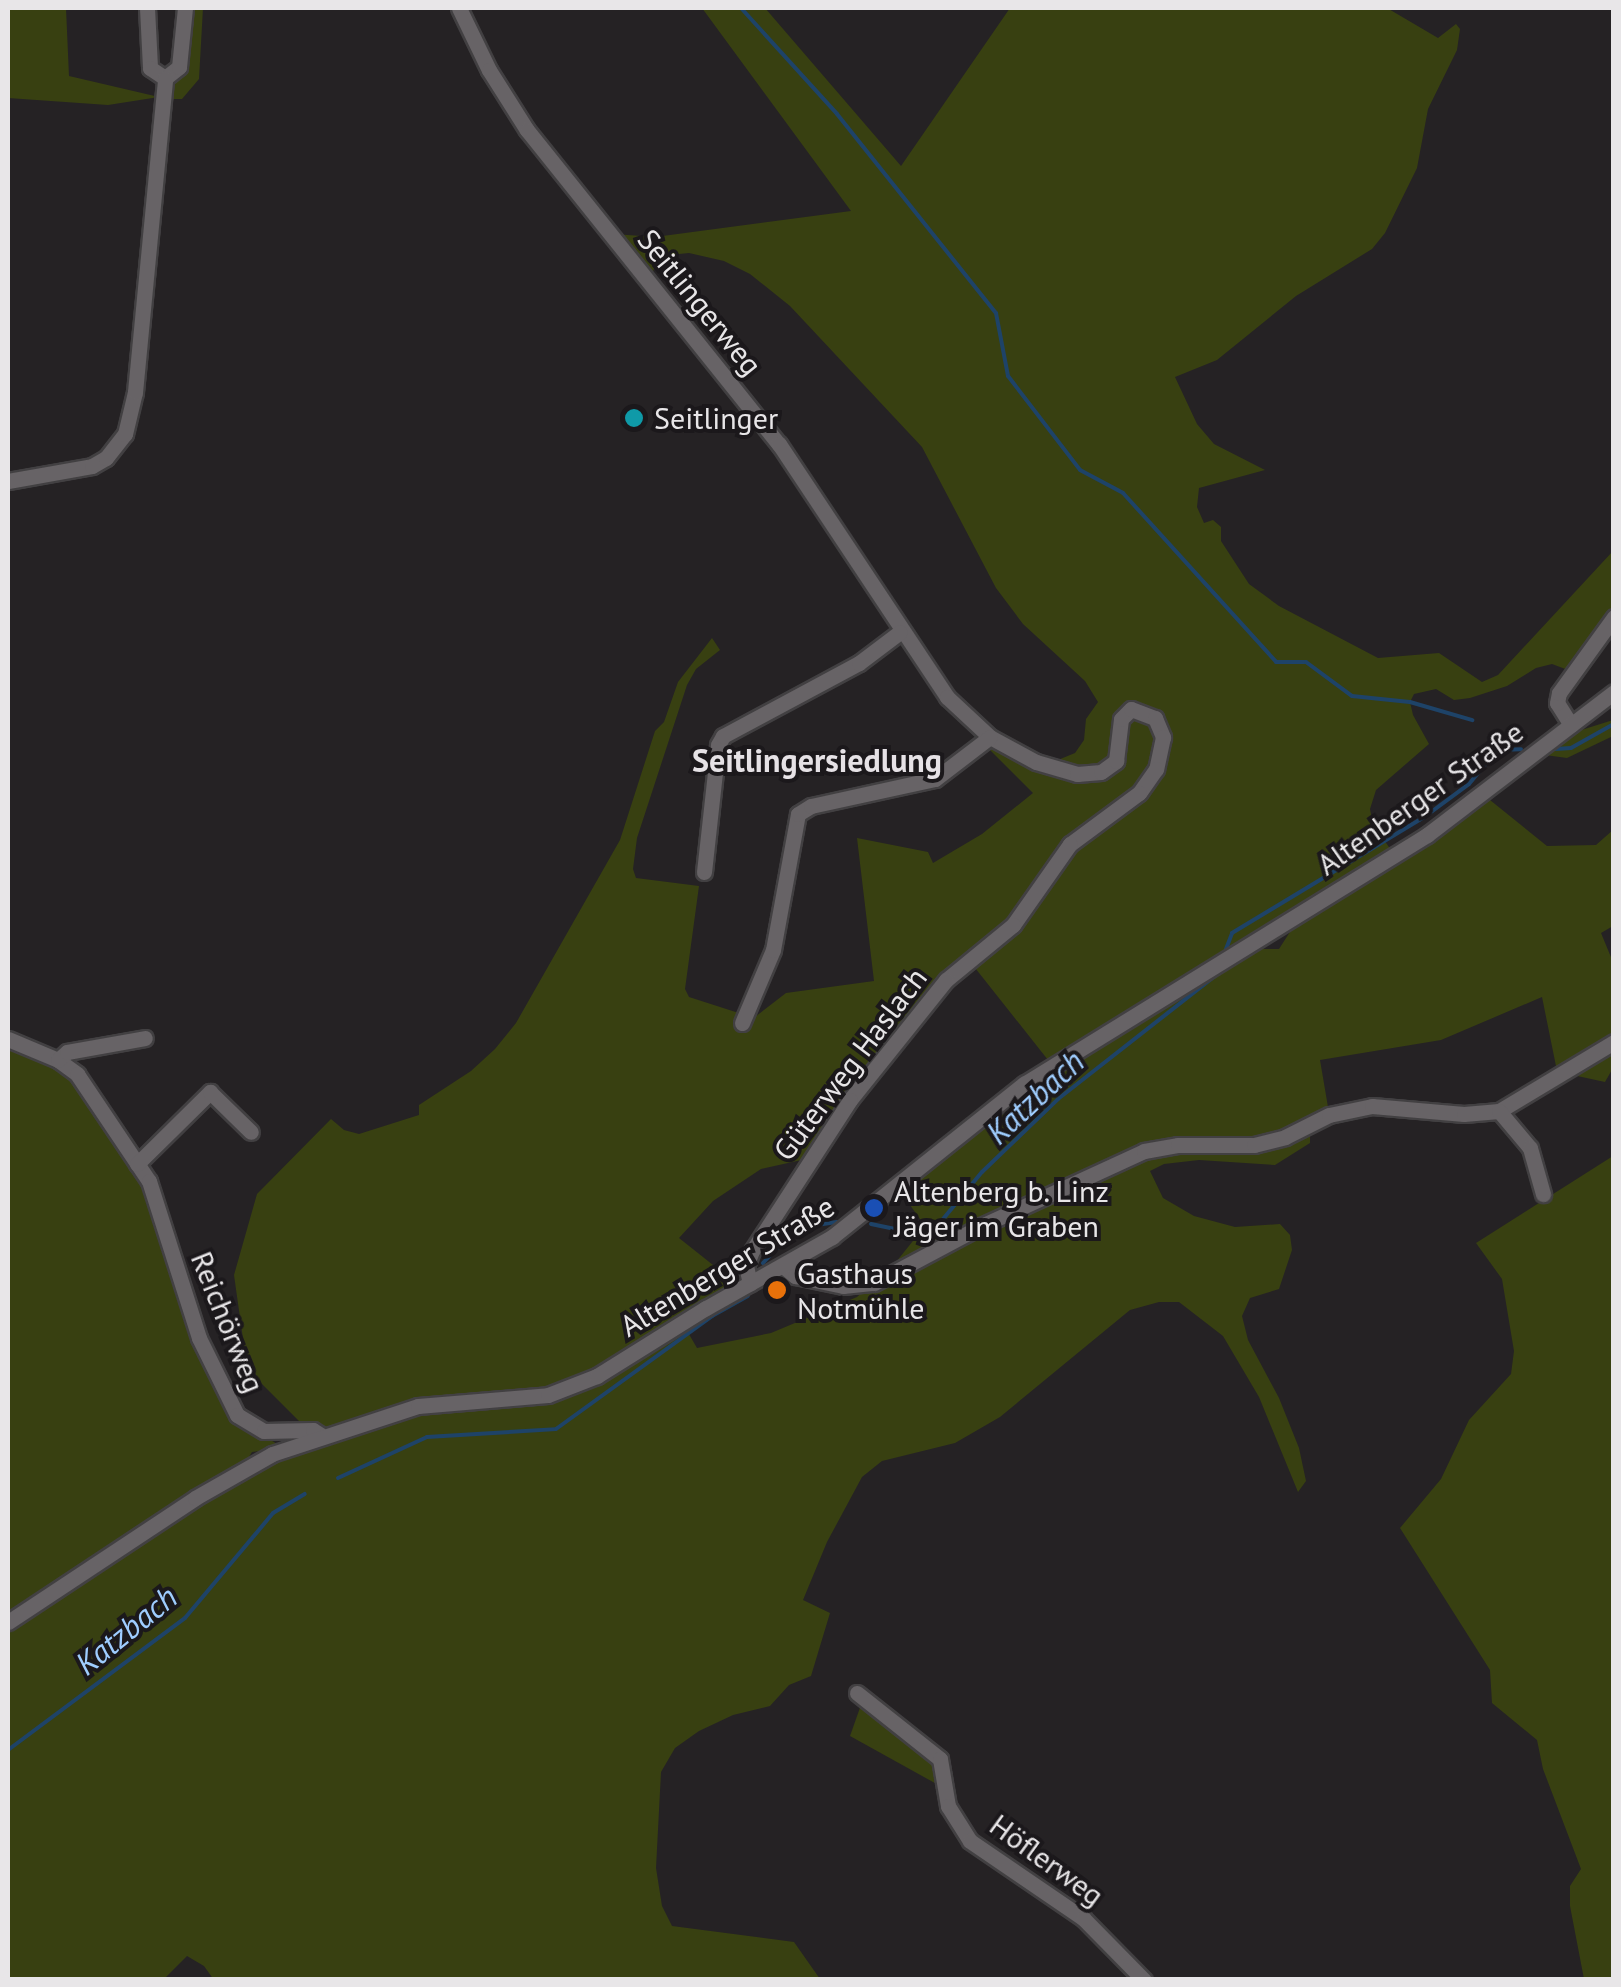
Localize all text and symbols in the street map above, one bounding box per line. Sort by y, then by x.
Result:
street label: Seitlingerweg [630,222,770,382]
place label: Seitlinger [654,400,778,436]
marker: Seitlinger [623,407,645,429]
street label: Altenberger Straße [1310,714,1530,882]
district label: Seitlingersiedlung [692,741,942,779]
street label: Güterweg Haslach [766,961,934,1167]
water label: Katzbach [978,1042,1092,1152]
place label: Altenberg b. Linz Jäger im Graben [894,1173,1111,1244]
street label: Altenberger Straße [614,1188,840,1344]
marker: Altenberg b. Linz Jäger im Graben [863,1197,885,1219]
street label: Reichörweg [183,1246,273,1398]
place label: Gasthaus Notmühle [797,1255,924,1326]
marker: Gasthaus Notmühle [766,1279,788,1301]
water label: Katzbach [67,1577,185,1683]
street label: Höflerweg [983,1807,1111,1913]

